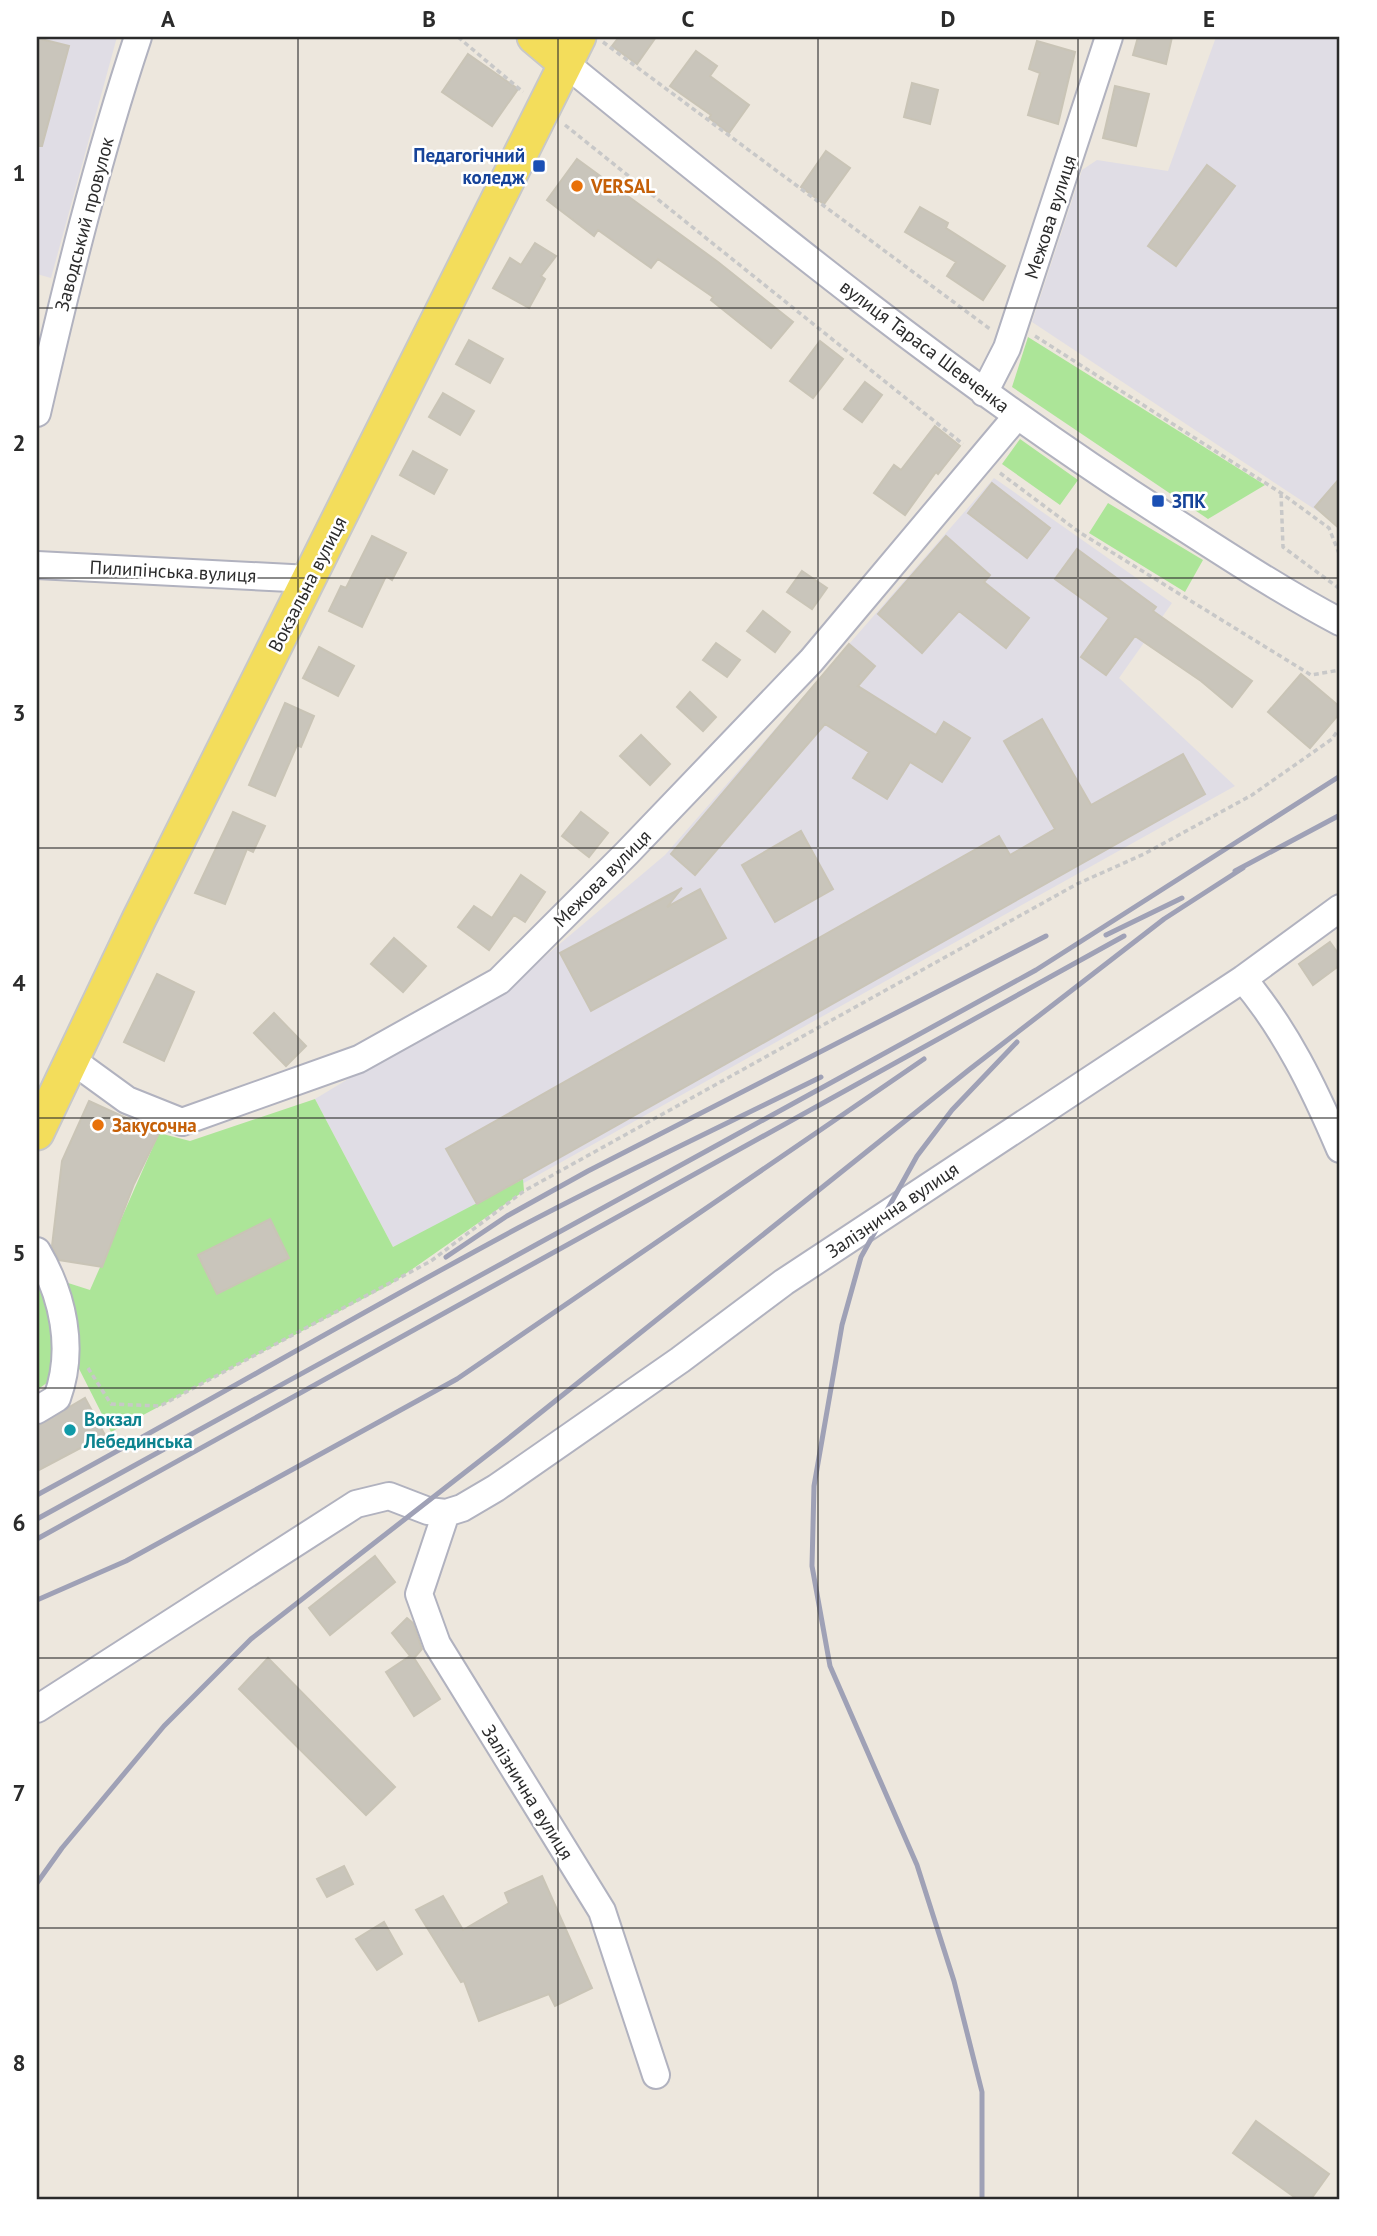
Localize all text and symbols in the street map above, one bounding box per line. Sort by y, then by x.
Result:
text: A [161,4,175,33]
text: B [422,4,436,33]
text: C [682,4,695,33]
text: D [941,4,955,33]
text: E [1203,4,1215,33]
street label: Заводський провулок [49,134,119,314]
place label: Педагогічний коледж [413,143,526,189]
street label: Межова вулиця [1019,152,1081,282]
text: 1 [12,158,26,187]
marker: Педагогічний коледж [531,158,547,174]
place label: VERSAL [590,174,655,198]
marker: VERSAL [569,178,585,194]
street label: вулиця Тараса Шевченка [835,274,1015,418]
text: 2 [12,428,26,457]
place label: ЗПК [1172,489,1206,513]
marker: ЗПК [1150,493,1166,509]
street label: Вокзальна вулиця [263,512,351,656]
street label: Пилипінська вулиця [89,555,257,587]
text: 3 [12,698,26,727]
street label: Межова вулиця [548,824,656,932]
text: 4 [12,968,26,997]
place label: Закусочна [112,1113,197,1137]
marker: Закусочна [90,1117,106,1133]
street label: Залізнична вулиця [821,1157,963,1263]
text: 5 [12,1238,26,1267]
place label: Вокзал Лебединська [83,1407,193,1453]
marker: Вокзал Лебединська [62,1422,78,1438]
text: 6 [12,1508,26,1537]
street label: Залізнична вулиця [477,1720,579,1864]
text: 7 [12,1778,26,1807]
text: 8 [12,2048,26,2077]

